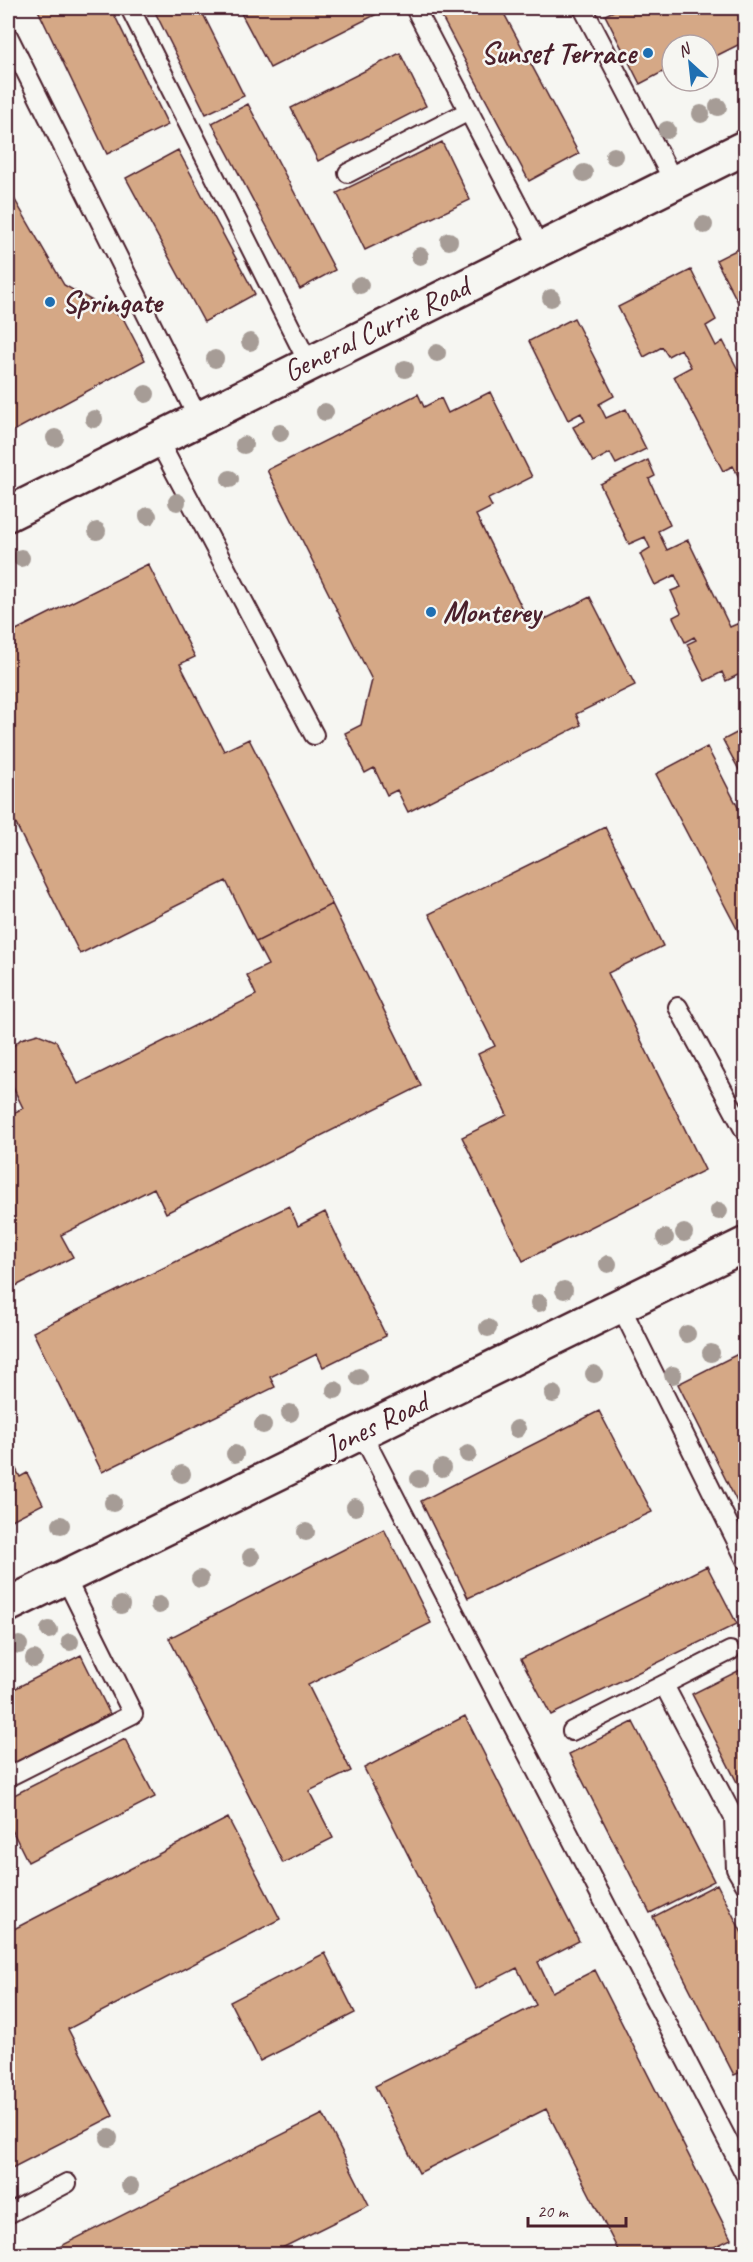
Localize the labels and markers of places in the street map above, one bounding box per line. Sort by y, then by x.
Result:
place label: Sunset Terrace [481,34,638,72]
marker: Sunset Terrace [641,46,655,60]
place label: Springate [62,283,164,321]
marker: Springate [43,295,57,309]
place label: Monterey [443,593,543,631]
marker: Monterey [424,605,438,619]

